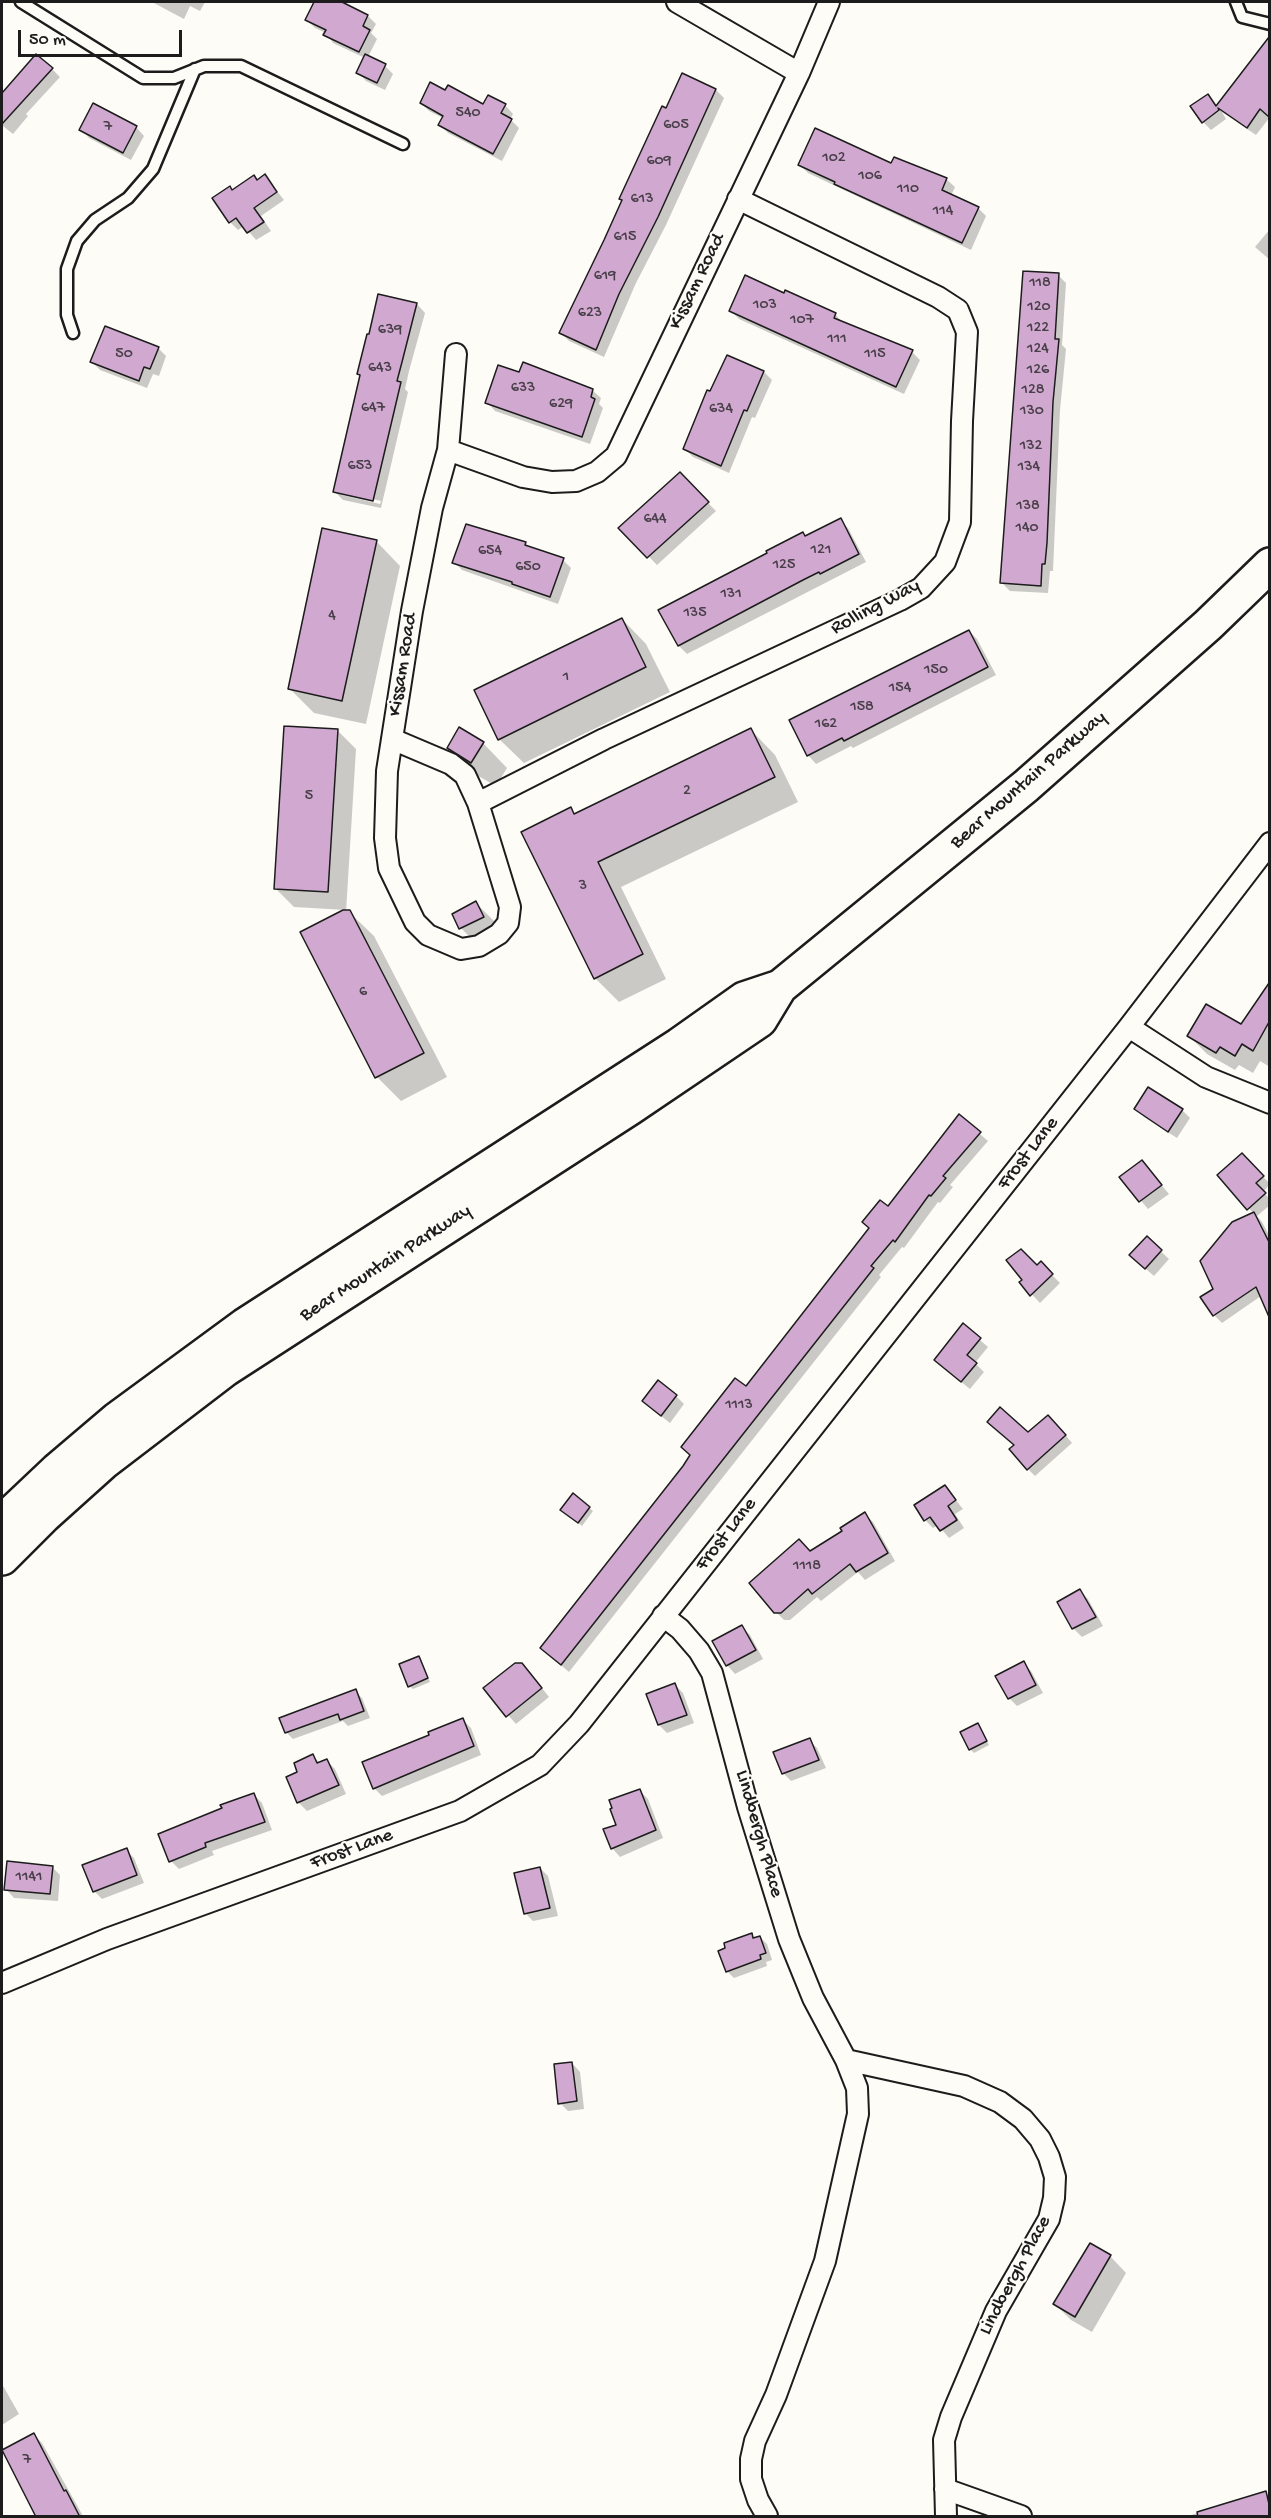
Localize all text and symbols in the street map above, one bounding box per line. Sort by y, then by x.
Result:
scale bar [21,18,184,56]
text: 50 m [29,30,66,51]
house number: 540 [455,104,481,124]
house number: 605 [663,116,689,136]
house number: 7 [104,118,112,138]
house number: 102 [822,149,846,169]
house number: 609 [646,152,672,172]
house number: 106 [858,167,882,187]
house number: 110 [897,180,919,200]
house number: 613 [631,190,653,210]
house number: 114 [933,202,953,222]
house number: 615 [614,228,636,248]
street label: Kissam Road [664,230,732,334]
house number: 619 [594,267,616,287]
house number: 118 [1029,274,1051,294]
house number: 103 [753,296,777,316]
house number: 120 [1027,298,1051,318]
house number: 623 [578,304,602,324]
house number: 107 [790,311,814,331]
house number: 122 [1027,319,1049,339]
house number: 639 [378,321,402,341]
house number: 111 [827,330,847,350]
house number: 124 [1027,340,1049,360]
house number: 50 [115,345,133,365]
house number: 115 [864,345,886,365]
house number: 643 [368,359,392,379]
house number: 126 [1027,361,1049,381]
house number: 633 [511,379,535,399]
house number: 128 [1021,381,1045,401]
house number: 629 [549,395,573,415]
house number: 647 [361,399,385,419]
house number: 634 [709,400,733,420]
house number: 130 [1020,402,1044,422]
house number: 132 [1020,437,1042,457]
house number: 653 [348,457,372,477]
house number: 134 [1018,458,1040,478]
house number: 138 [1016,497,1040,517]
house number: 644 [643,510,667,530]
house number: 140 [1015,519,1039,539]
house number: 121 [811,541,831,561]
house number: 654 [478,542,502,562]
house number: 125 [773,556,795,576]
house number: 650 [515,558,541,578]
street label: Rolling Way [827,575,925,641]
house number: 131 [720,585,742,605]
house number: 135 [683,604,707,624]
house number: 4 [328,607,336,627]
street label: Kissam Road [384,612,424,718]
house number: 150 [924,661,948,681]
house number: 1 [563,668,569,688]
house number: 154 [889,679,911,699]
house number: 158 [850,698,874,718]
street label: Bear Mountain Parkway [946,707,1112,855]
house number: 162 [815,715,837,735]
house number: 2 [683,782,691,802]
house number: 5 [305,787,313,807]
house number: 3 [579,877,587,897]
house number: 6 [359,983,367,1003]
street label: Frost Lane [993,1113,1065,1195]
street label: Bear Mountain Parkway [296,1200,476,1328]
house number: 1113 [725,1396,753,1416]
street label: Frost Lane [691,1494,763,1576]
house number: 1118 [793,1557,821,1577]
street label: Lindbergh Place [728,1768,788,1900]
street label: Frost Lane [307,1824,397,1876]
house number: 1141 [16,1868,42,1888]
street label: Lindbergh Place [975,2212,1057,2340]
house number: 7 [23,2451,31,2471]

